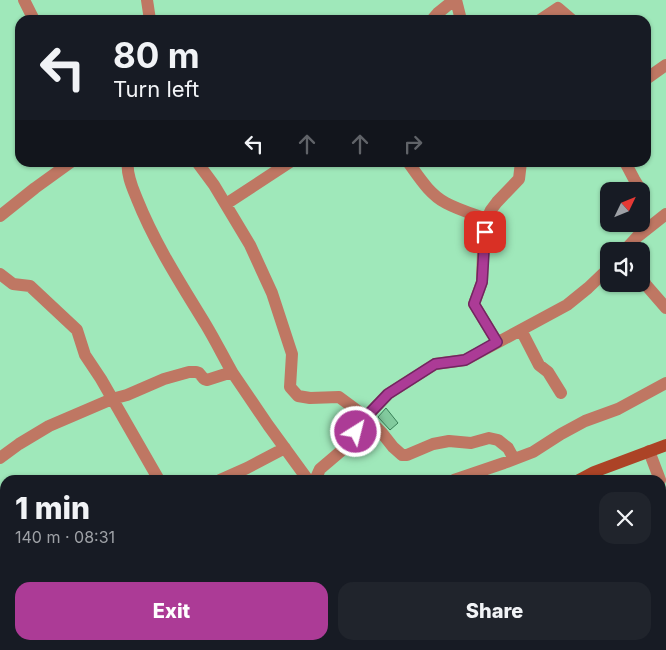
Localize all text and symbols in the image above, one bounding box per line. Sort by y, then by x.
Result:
text: 80 m [113,34,200,76]
icon: left [30,35,95,100]
text: Turn left [113,76,199,102]
icon: left [240,130,268,158]
icon: ahead [293,130,321,158]
icon: ahead [346,130,374,158]
icon: right [399,130,427,158]
north arrow [600,182,650,232]
map controls [600,182,650,292]
pin [464,211,506,253]
icon: arrive [471,218,499,246]
button: sound [600,242,650,292]
position arrow [329,405,381,457]
text: 1 min [15,490,90,526]
button: close [599,492,651,544]
text: 140 m · 08:31 [15,527,115,547]
button: Exit [15,582,328,640]
button: Share [338,582,651,640]

